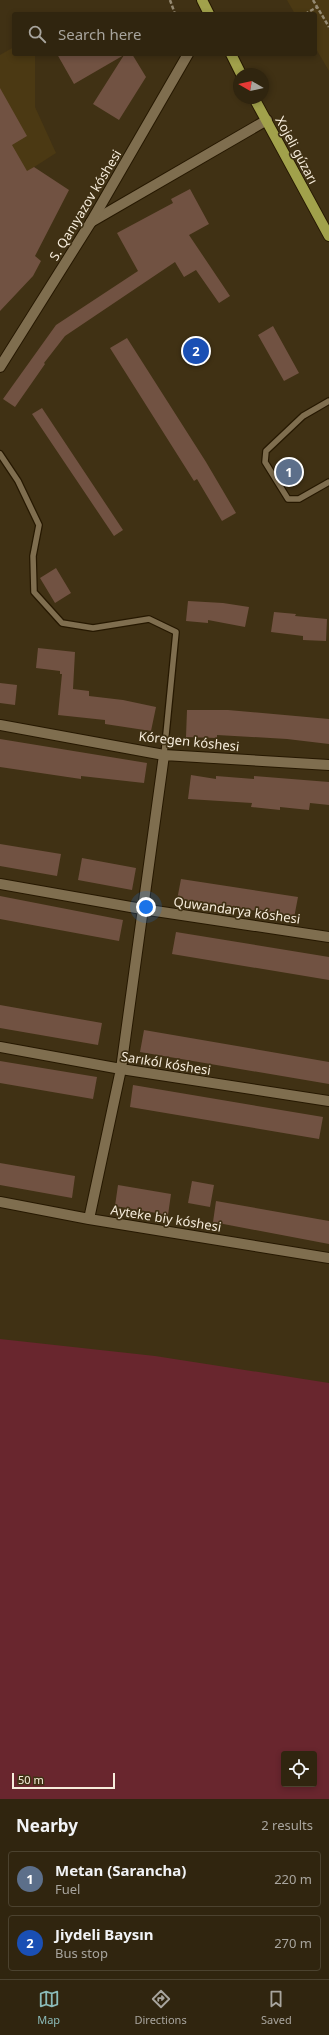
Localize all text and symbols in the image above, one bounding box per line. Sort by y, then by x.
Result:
search box [12,12,317,56]
icon: search [26,23,48,45]
text: Search here [58,24,141,44]
north arrow [233,68,269,104]
street label: Xojeli gúzarı [272,113,322,187]
street label: S. Qanıyazov kóshesi [45,146,125,264]
pin: 2 [183,336,209,366]
pin: 1 [276,457,302,487]
street label: Kóregen kóshesi [138,727,240,755]
street label: Quwandarya kóshesi [173,892,301,928]
your location [136,897,156,917]
street label: Sarıkól kóshesi [120,1047,212,1079]
street label: Ayteke biy kóshesi [109,1200,223,1236]
map controls [281,1751,317,1787]
button: locate [281,1751,317,1787]
scale bar [12,1771,115,1790]
text: 50 m [18,1772,44,1787]
text: Nearby [16,1814,78,1837]
text: 2 results [261,1816,313,1834]
text: Metan (Sarancha) [55,1860,186,1880]
text: 1 [26,1870,34,1888]
text: 220 m [274,1870,312,1888]
text: Fuel [55,1880,80,1898]
text: Jiydeli Baysın [55,1924,154,1944]
text: 2 [26,1934,34,1952]
text: 270 m [274,1934,312,1952]
text: Bus stop [55,1944,108,1962]
tab: Map [37,1988,60,2027]
tab: Directions [134,1988,187,2027]
tab: Saved [261,1988,292,2027]

